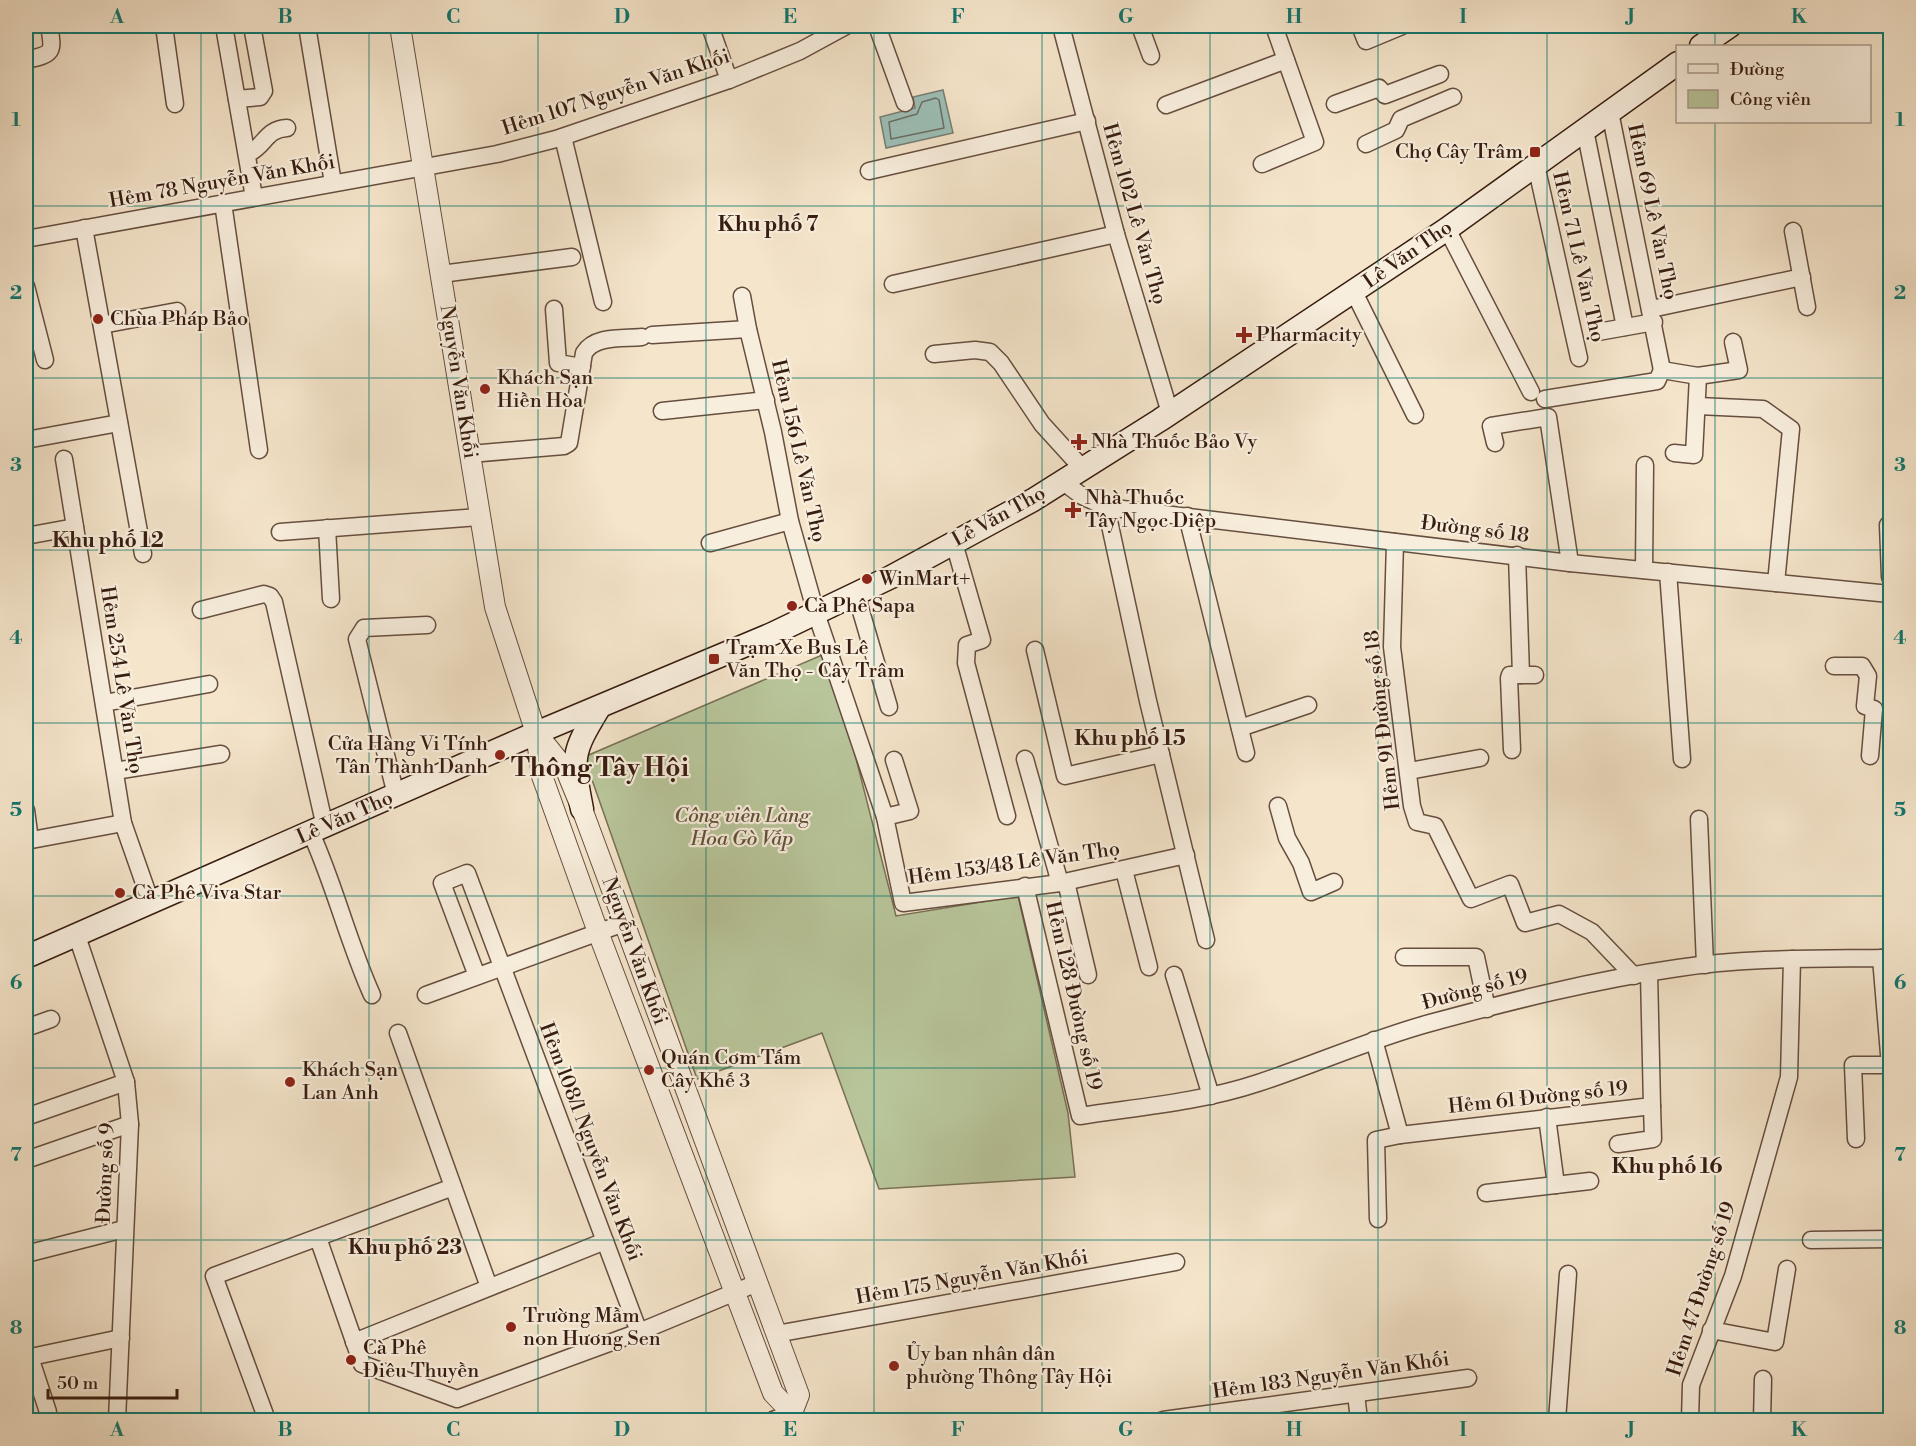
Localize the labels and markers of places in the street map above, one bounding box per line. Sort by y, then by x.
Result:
place label: Chợ Cây Trâm [1395,140,1523,165]
marker: Chợ Cây Trâm [1528,145,1542,159]
place label: Chùa Pháp Bảo [110,307,248,332]
marker: Chùa Pháp Bảo [91,312,105,326]
place label: Pharmacity [1256,323,1362,348]
marker: Pharmacity [1237,328,1251,342]
place label: Khách Sạn Hiền Hòa [497,366,593,414]
marker: Khách Sạn Hiền Hòa [478,382,492,396]
place label: Nhà Thuốc Bảo Vy [1091,430,1258,455]
marker: Nhà Thuốc Bảo Vy [1072,435,1086,449]
place label: Nhà Thuốc Tây Ngọc Diệp [1085,486,1216,534]
marker: Nhà Thuốc Tây Ngọc Diệp [1066,503,1080,517]
place label: WinMart+ [878,567,971,592]
marker: WinMart+ [860,572,874,586]
place label: Cà Phê Sapa [804,594,916,619]
marker: Cà Phê Sapa [785,599,799,613]
place label: Trạm Xe Bus Lê Văn Thọ - Cây Trâm [725,636,905,684]
marker: Trạm Xe Bus Lê Văn Thọ - Cây Trâm [707,652,721,666]
place label: Cửa Hàng Vi Tính Tân Thành Danh [328,732,488,780]
marker: Cửa Hàng Vi Tính Tân Thành Danh [493,748,507,762]
place label: Cà Phê Viva Star [132,881,282,906]
marker: Cà Phê Viva Star [113,886,127,900]
place label: Quán Cơm Tấm Cây Khế 3 [661,1046,802,1094]
place label: Khách Sạn Lan Anh [302,1058,398,1106]
marker: Quán Cơm Tấm Cây Khế 3 [642,1063,656,1077]
marker: Khách Sạn Lan Anh [283,1075,297,1089]
place label: Trường Mầm non Hương Sen [523,1304,661,1352]
marker: Trường Mầm non Hương Sen [504,1320,518,1334]
place label: Cà Phê Điêu Thuyền [363,1336,479,1384]
place label: Ủy ban nhân dân phường Thông Tây Hội [906,1341,1113,1390]
marker: Cà Phê Điêu Thuyền [344,1353,358,1367]
marker: Ủy ban nhân dân phường Thông Tây Hội [887,1359,901,1373]

